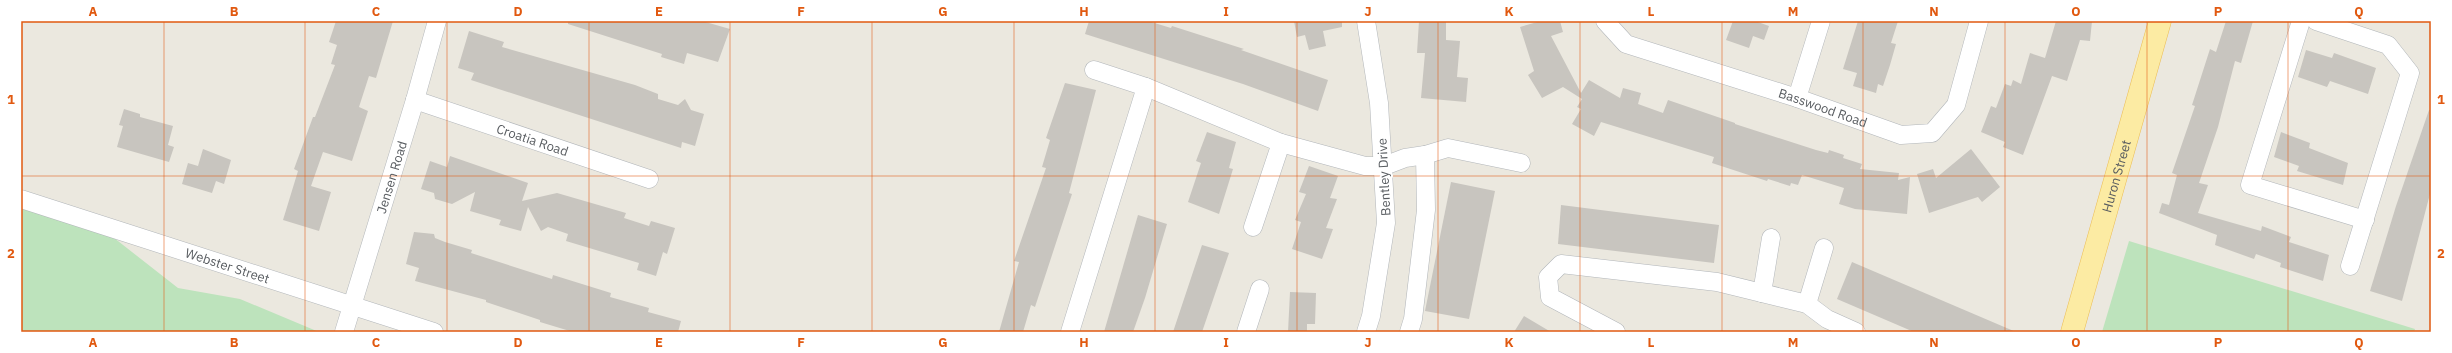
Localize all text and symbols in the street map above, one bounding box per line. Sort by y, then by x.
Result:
text: A [89,3,98,20]
text: B [230,3,239,20]
text: C [372,3,381,20]
text: D [513,3,523,20]
text: E [655,3,663,20]
text: F [797,3,805,20]
text: G [938,3,948,20]
text: H [1079,3,1089,20]
text: I [1223,3,1229,20]
text: J [1364,3,1372,20]
text: K [1504,3,1514,20]
text: L [1648,3,1655,20]
text: M [1788,3,1798,20]
text: N [1929,3,1939,20]
text: O [2071,3,2081,20]
text: P [2214,3,2223,20]
text: Q [2354,3,2364,20]
street label: Basswood Road [1776,84,1870,131]
text: 1 [7,91,15,108]
text: 1 [2437,91,2445,108]
street label: Croatia Road [494,120,571,160]
street label: Bentley Drive [1373,138,1395,216]
street label: Huron Street [2098,138,2134,214]
street label: Jensen Road [372,139,411,215]
street label: Webster Street [183,244,272,287]
text: 2 [7,245,15,262]
text: 2 [2437,245,2445,262]
text: A [89,334,98,351]
text: B [230,334,239,351]
text: C [372,334,381,351]
text: D [513,334,523,351]
text: E [655,334,663,351]
text: F [797,334,805,351]
text: G [938,334,948,351]
text: H [1079,334,1089,351]
text: I [1223,334,1229,351]
text: J [1364,334,1372,351]
text: K [1504,334,1514,351]
text: L [1648,334,1655,351]
text: M [1788,334,1798,351]
text: N [1929,334,1939,351]
text: O [2071,334,2081,351]
text: P [2214,334,2223,351]
text: Q [2354,334,2364,351]

